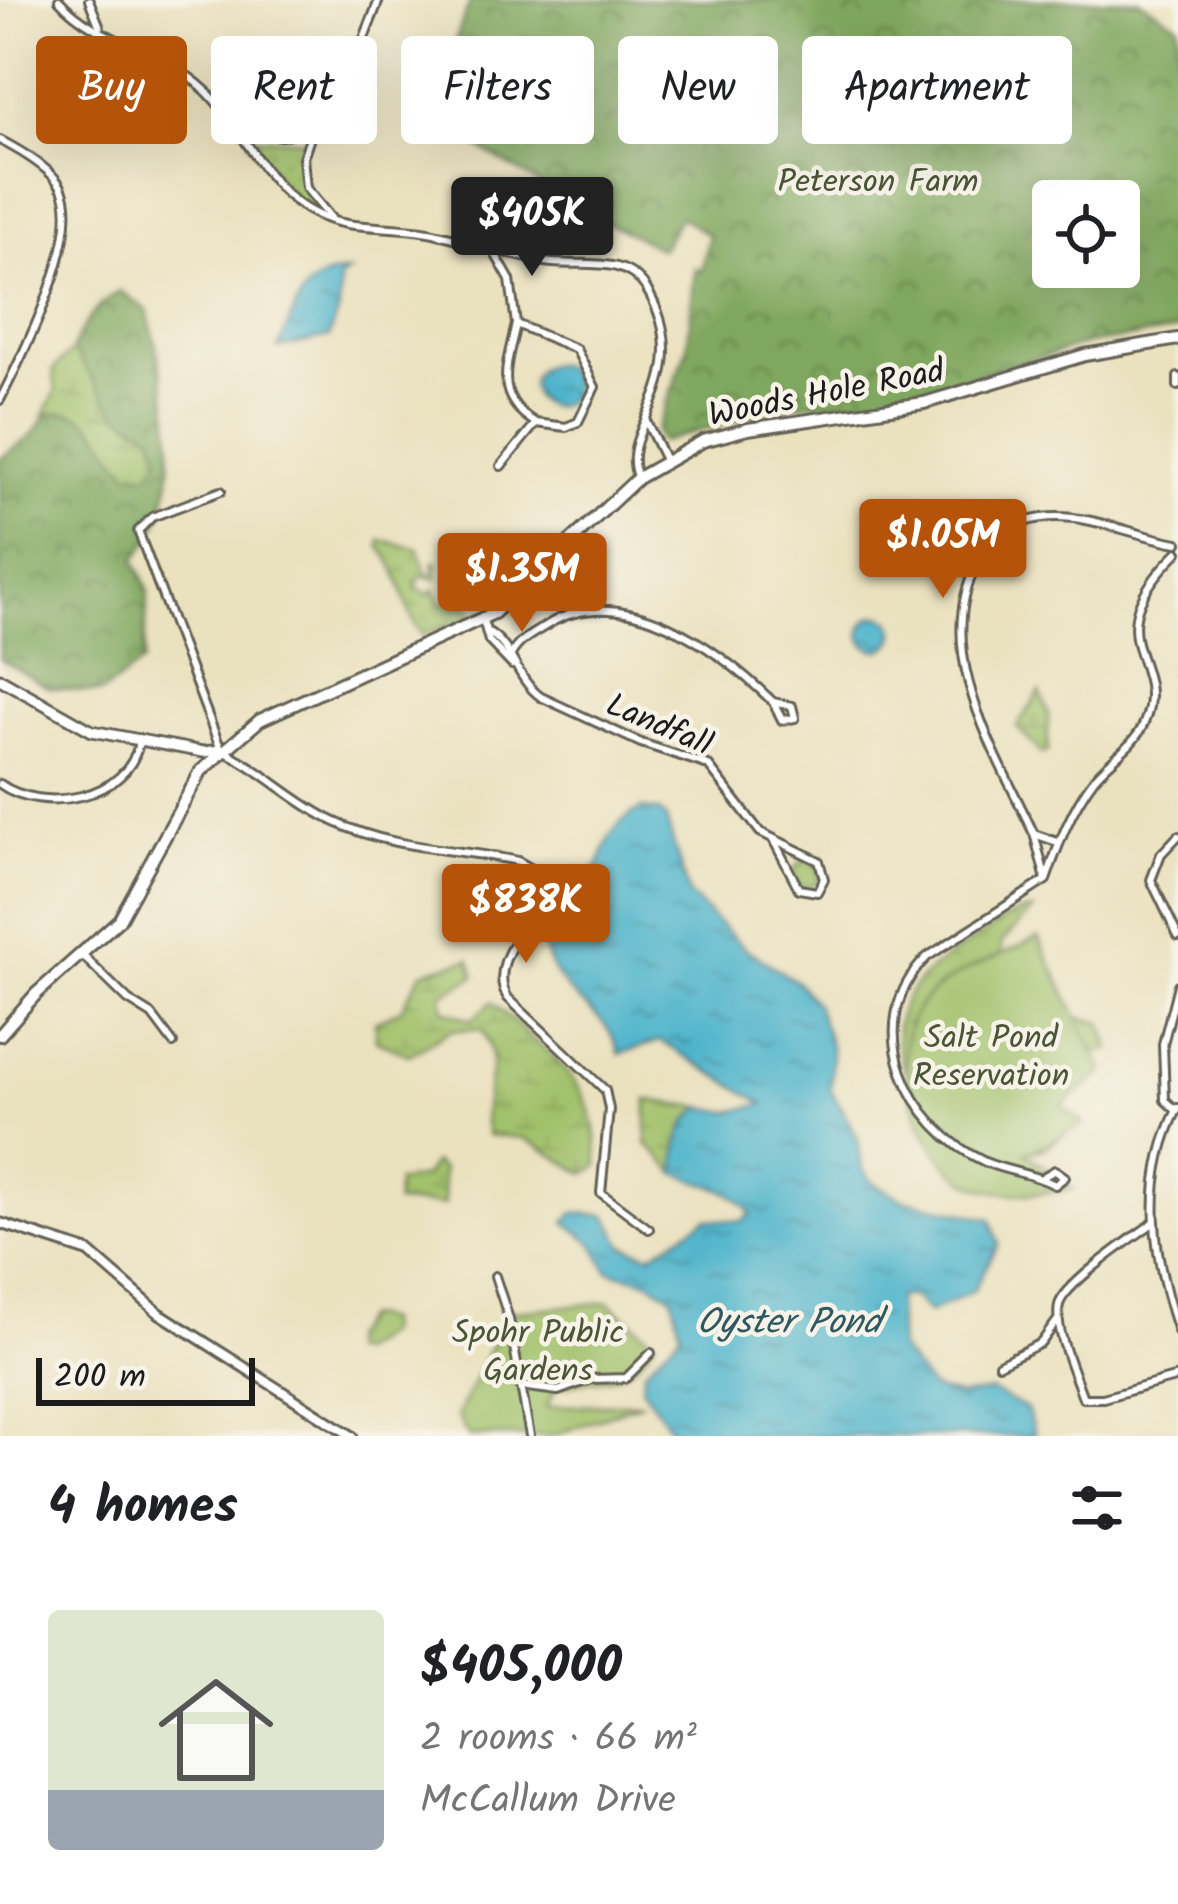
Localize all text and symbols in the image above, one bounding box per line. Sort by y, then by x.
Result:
chip: Buy [36,36,187,144]
chip: Rent [211,36,377,144]
chip: Filters [401,36,594,144]
chip: New [618,36,778,144]
chip: Apartment [802,36,1072,144]
park label: Peterson Farm [777,157,979,210]
pin: $405K [448,177,616,279]
map controls [1032,180,1140,288]
button: locate [1032,180,1140,288]
text: $405K [478,185,586,247]
street label: Woods Hole Road [704,345,950,443]
pin: $1.05M [845,499,1041,601]
text: $1.05M [886,507,1000,569]
pin: $1.35M [424,533,620,635]
text: $1.35M [465,541,579,603]
street label: Landfall [597,680,720,772]
pin: $838K [442,864,610,966]
text: $838K [469,872,583,934]
park label: Salt Pond Reservation [913,1013,1069,1104]
water label: Oyster Pond [697,1295,889,1352]
park label: Spohr Public Gardens [452,1308,624,1399]
scale bar [36,1352,255,1405]
text: 200 m [54,1352,146,1405]
text: 4 homes [48,1468,238,1549]
icon: filters [1064,1475,1130,1541]
text: $405,000 [420,1628,622,1709]
icon: home [144,1658,288,1802]
text: 2 rooms · 66 m² [420,1709,697,1771]
text: McCallum Drive [420,1771,676,1833]

